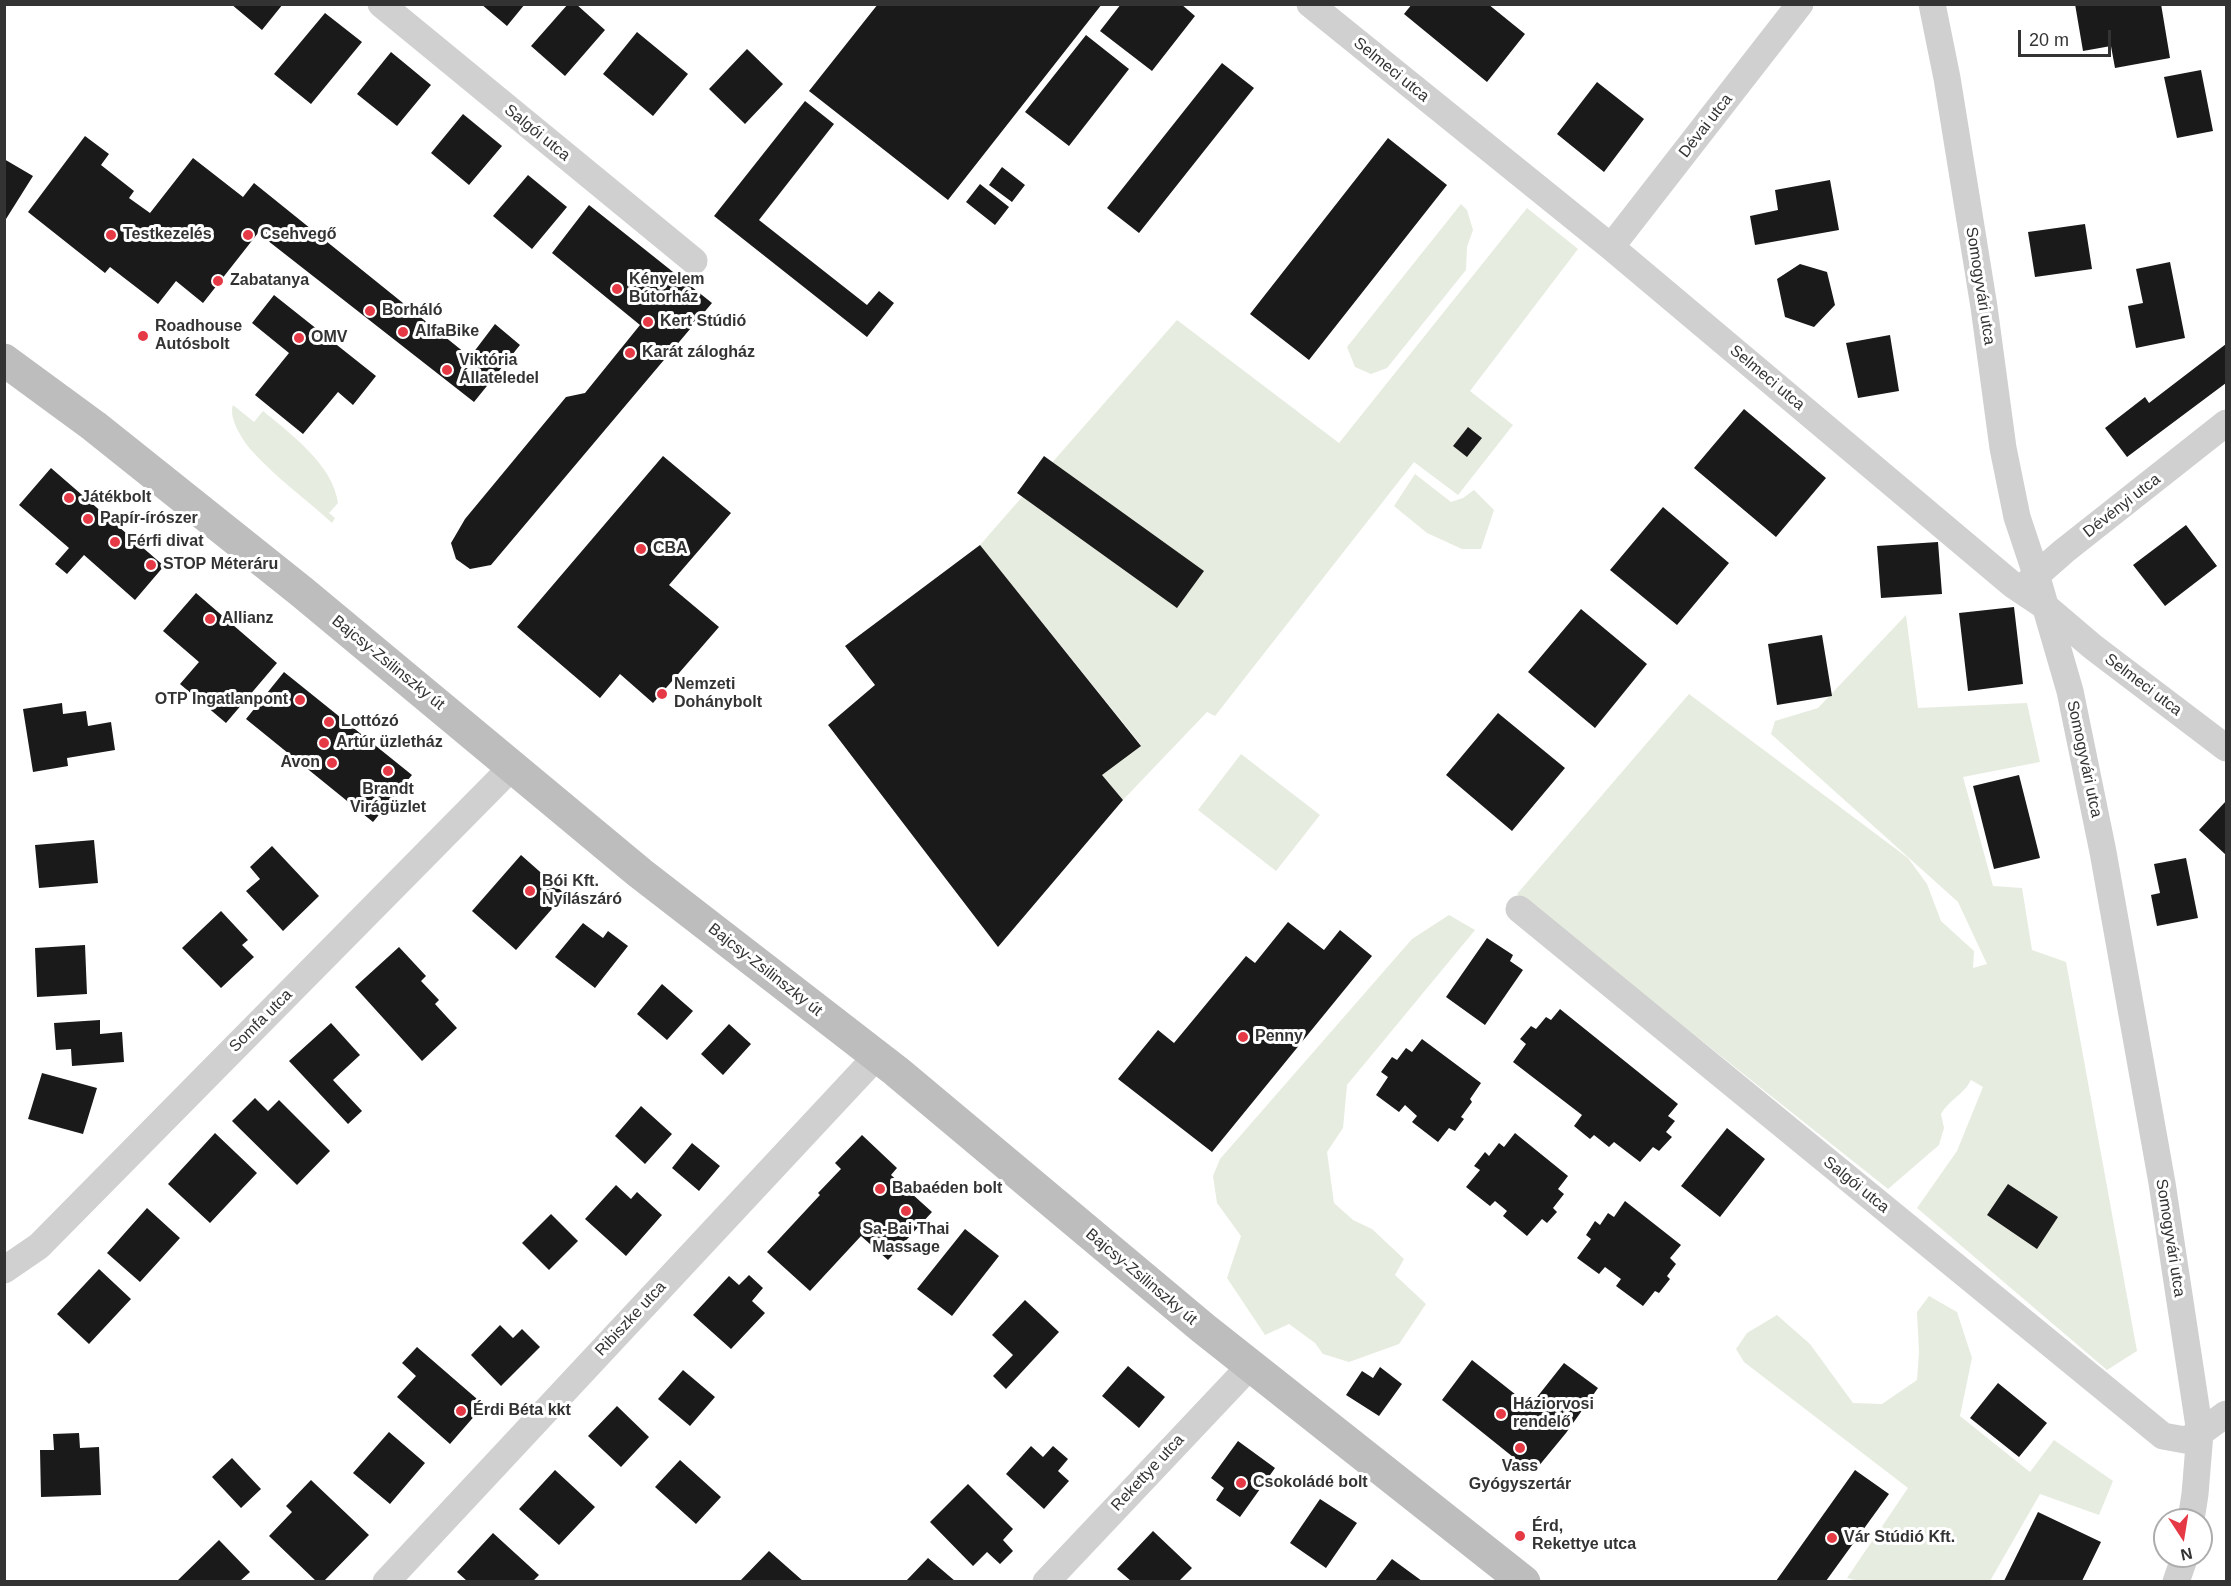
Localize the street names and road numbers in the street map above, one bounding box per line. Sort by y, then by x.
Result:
street label: Selmeci utca [1349,34,1433,106]
street label: Dévai utca [1675,90,1737,162]
street label: Salgói utca [500,101,574,165]
street label: Somogyvári utca [1961,226,1999,346]
street label: Selmeci utca [1726,341,1808,415]
street label: Dévényi utca [2080,470,2164,542]
street label: Bajcsy-Zsilinszky út [328,612,448,714]
street label: Selmeci utca [2101,650,2185,720]
street label: Somogyvári utca [2062,699,2106,819]
street label: Bajcsy-Zsilinszky út [704,919,826,1021]
street label: Somfa utca [226,986,296,1056]
street label: Salgói utca [1819,1153,1893,1217]
street label: Somogyvári utca [2151,1178,2189,1298]
street label: Bajcsy-Zsilinszky út [1081,1225,1201,1329]
street label: Ribiszke utca [592,1278,670,1360]
street label: Rekettye utca [1108,1431,1188,1515]

